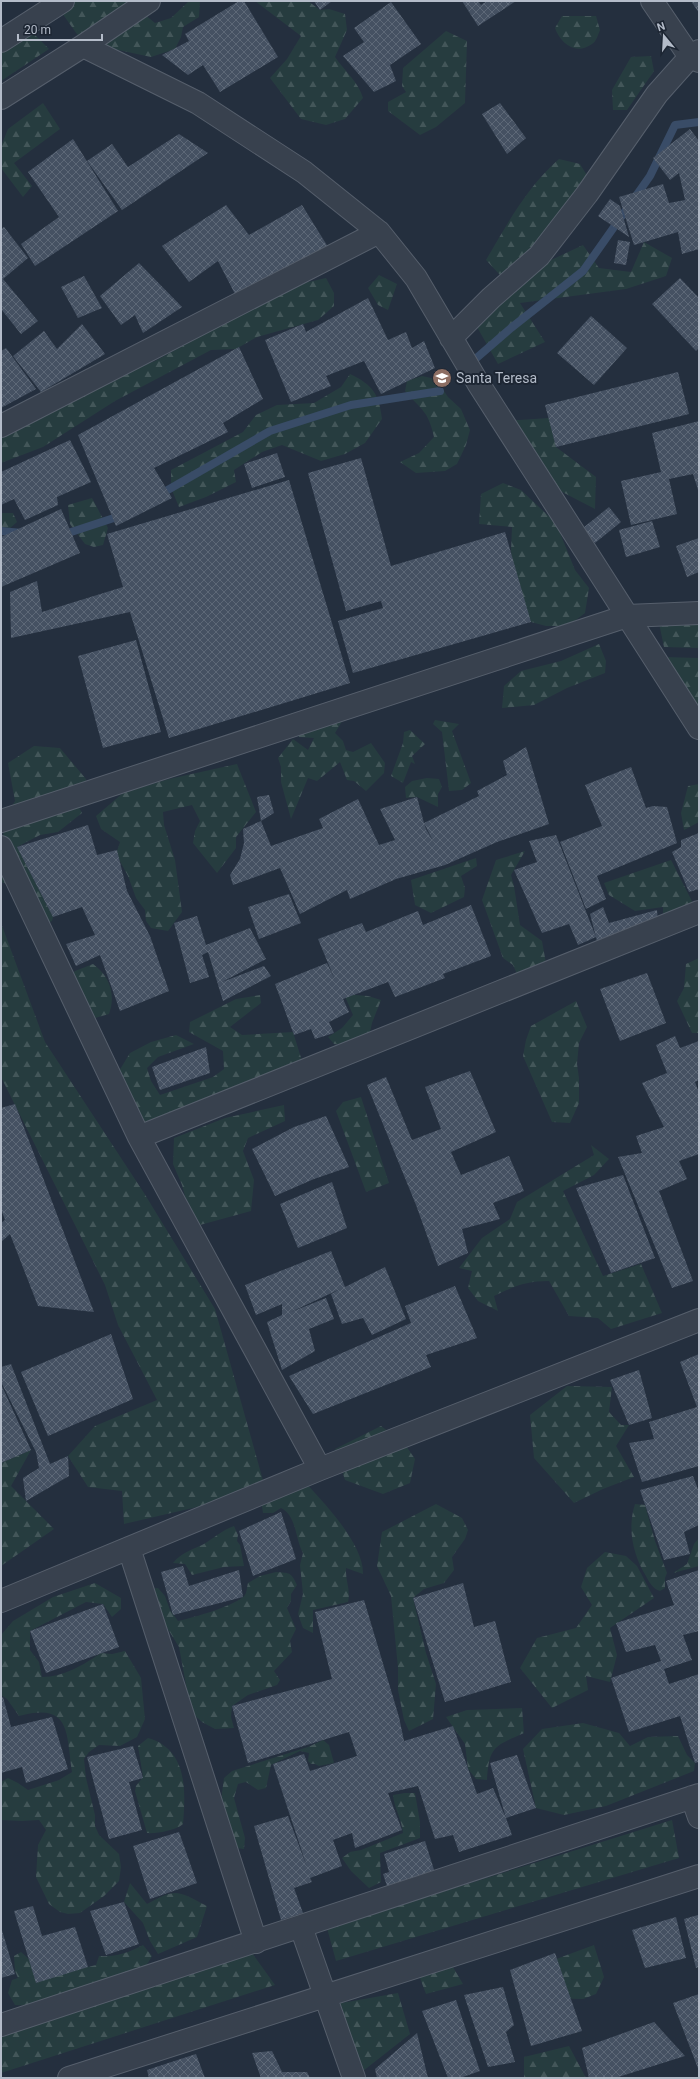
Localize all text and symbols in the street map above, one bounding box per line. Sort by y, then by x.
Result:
scale bar [18,16,102,42]
north arrow [644,16,684,56]
text: N [655,20,667,34]
text: 20 m [24,23,51,37]
school or university icon: Santa Teresa [431,367,453,389]
place label: Santa Teresa [456,370,537,386]

